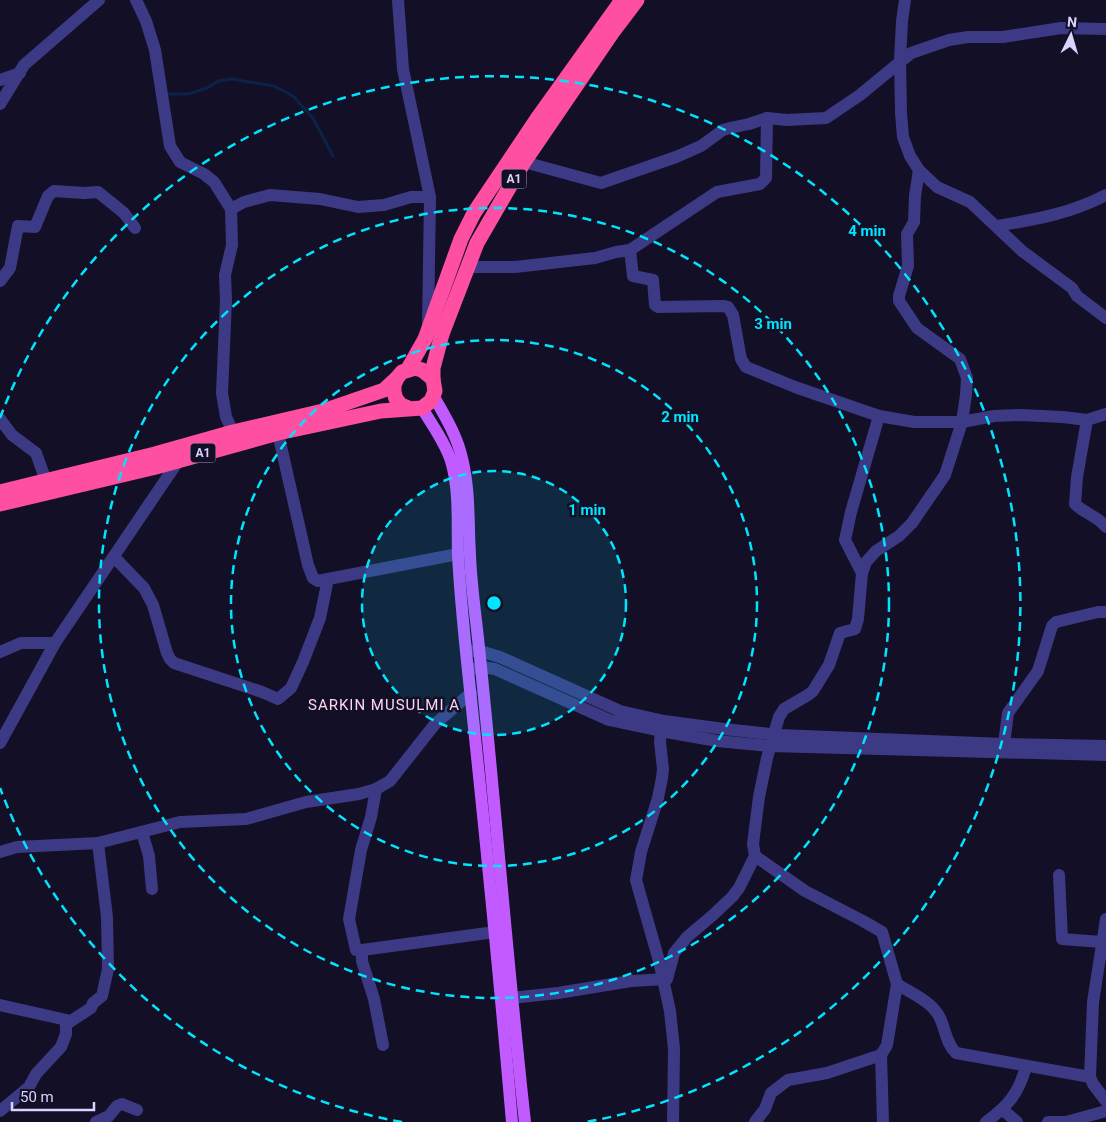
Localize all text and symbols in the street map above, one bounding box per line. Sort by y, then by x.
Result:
north arrow [1046,10,1096,60]
text: N [1067,14,1078,30]
road number: A1 [502,170,526,188]
text: 4 min [848,222,886,240]
text: 3 min [754,315,792,333]
text: 2 min [661,408,699,426]
road number: A1 [190,443,216,462]
text: 1 min [568,501,606,519]
centre of rings [485,594,503,612]
district label: SARKIN MUSULMI A [308,696,460,714]
scale bar [12,1080,95,1112]
text: 50 m [20,1088,54,1106]

